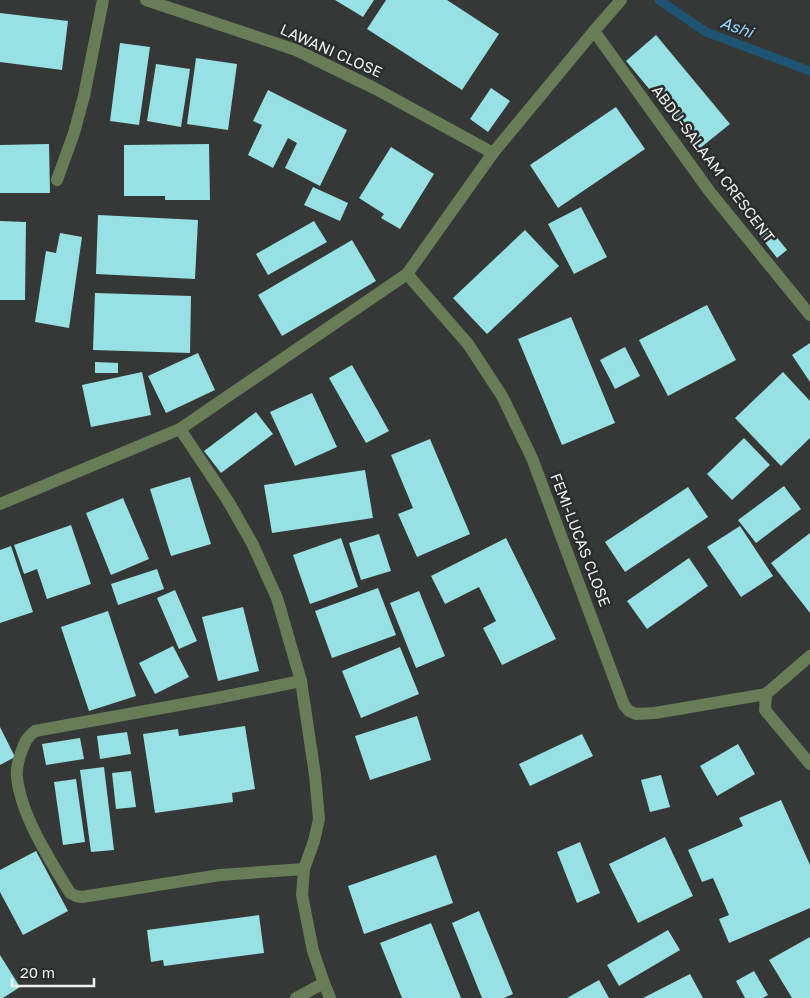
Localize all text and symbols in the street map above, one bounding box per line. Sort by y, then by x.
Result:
water label: Ashi [718,12,758,43]
street label: LAWANI CLOSE [278,20,385,81]
street label: ABDU-SALAAM CRESCENT [649,81,779,245]
street label: FEMI-LUCAS CLOSE [547,470,615,609]
scale bar [12,956,95,988]
text: 20 m [20,963,55,981]

